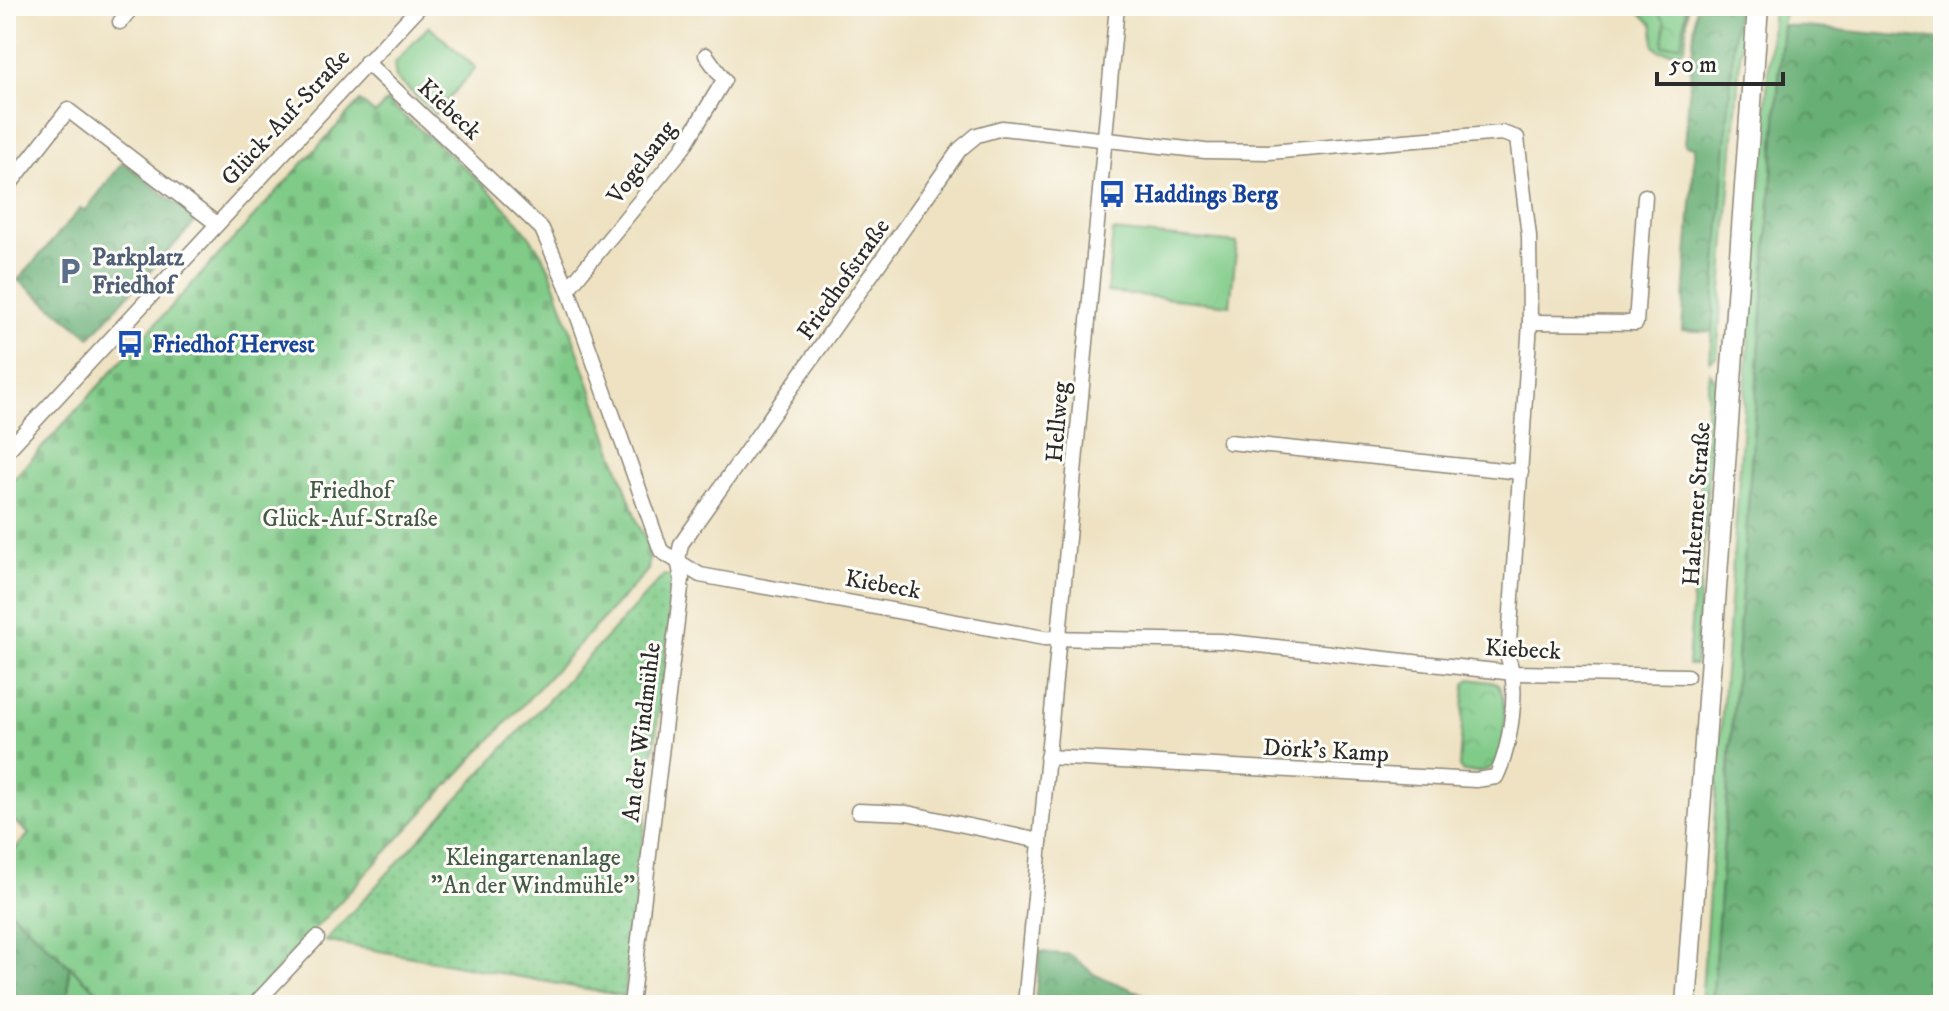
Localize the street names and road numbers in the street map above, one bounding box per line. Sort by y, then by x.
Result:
street label: Glück-Auf-Straße [215,43,357,192]
street label: Kiebeck [411,73,488,147]
street label: Vogelsang [600,115,683,211]
street label: Friedhofstraße [791,213,897,346]
street label: Hellweg [1040,380,1076,464]
street label: Halterner Straße [1676,421,1718,587]
street label: Kiebeck [843,564,923,606]
street label: Kiebeck [1484,633,1562,667]
street label: An der Windmühle [616,641,668,824]
street label: Dörk's Kamp [1262,733,1390,769]

